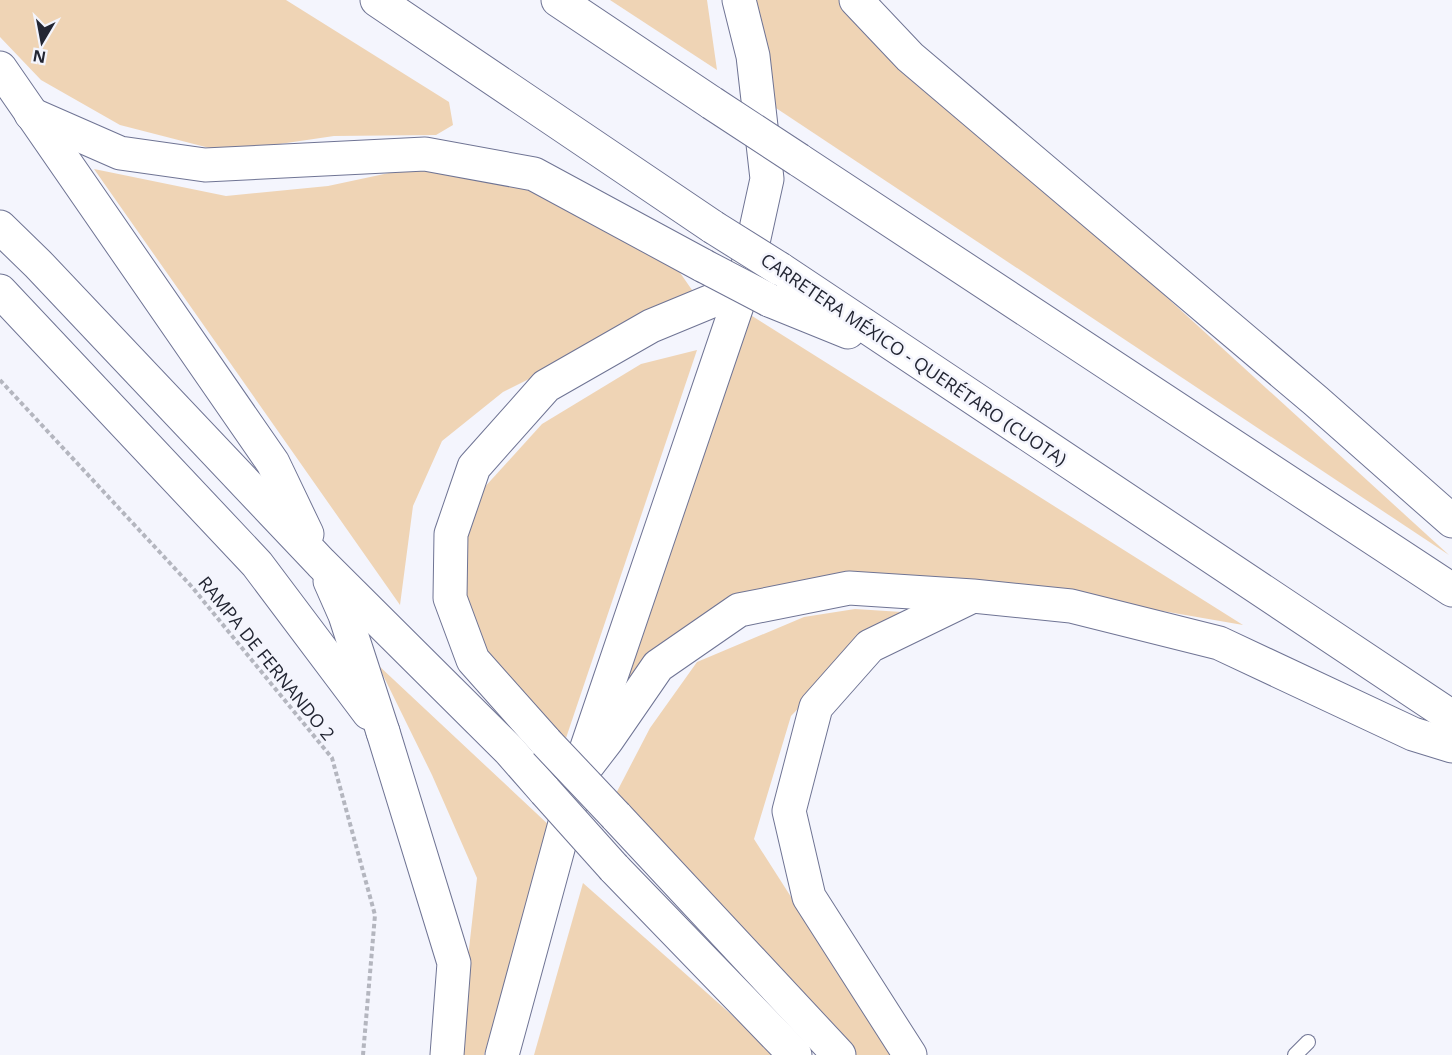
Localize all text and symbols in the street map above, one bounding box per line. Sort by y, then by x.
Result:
north arrow [12,12,72,72]
text: N [31,45,48,69]
street label: CARRETERA MÉXICO - QUERÉTARO (CUOTA) [756,247,1072,471]
street label: RAMPA DE FERNANDO 2 [193,571,341,745]

